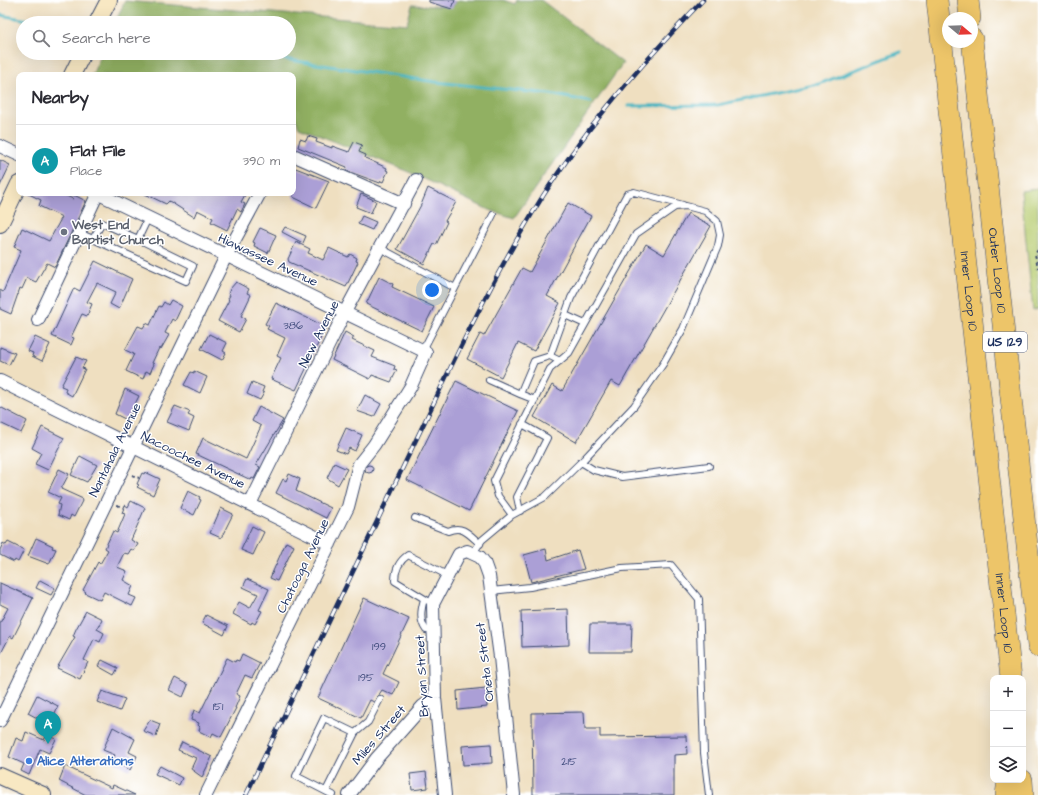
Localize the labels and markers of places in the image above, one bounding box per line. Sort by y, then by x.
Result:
place label: West End Baptist Church [71,216,164,250]
marker: West End Baptist Church [59,227,69,237]
pin: A [35,711,61,744]
place label: Alice Alterations [37,752,134,770]
marker: Alice Alterations [24,756,34,766]

